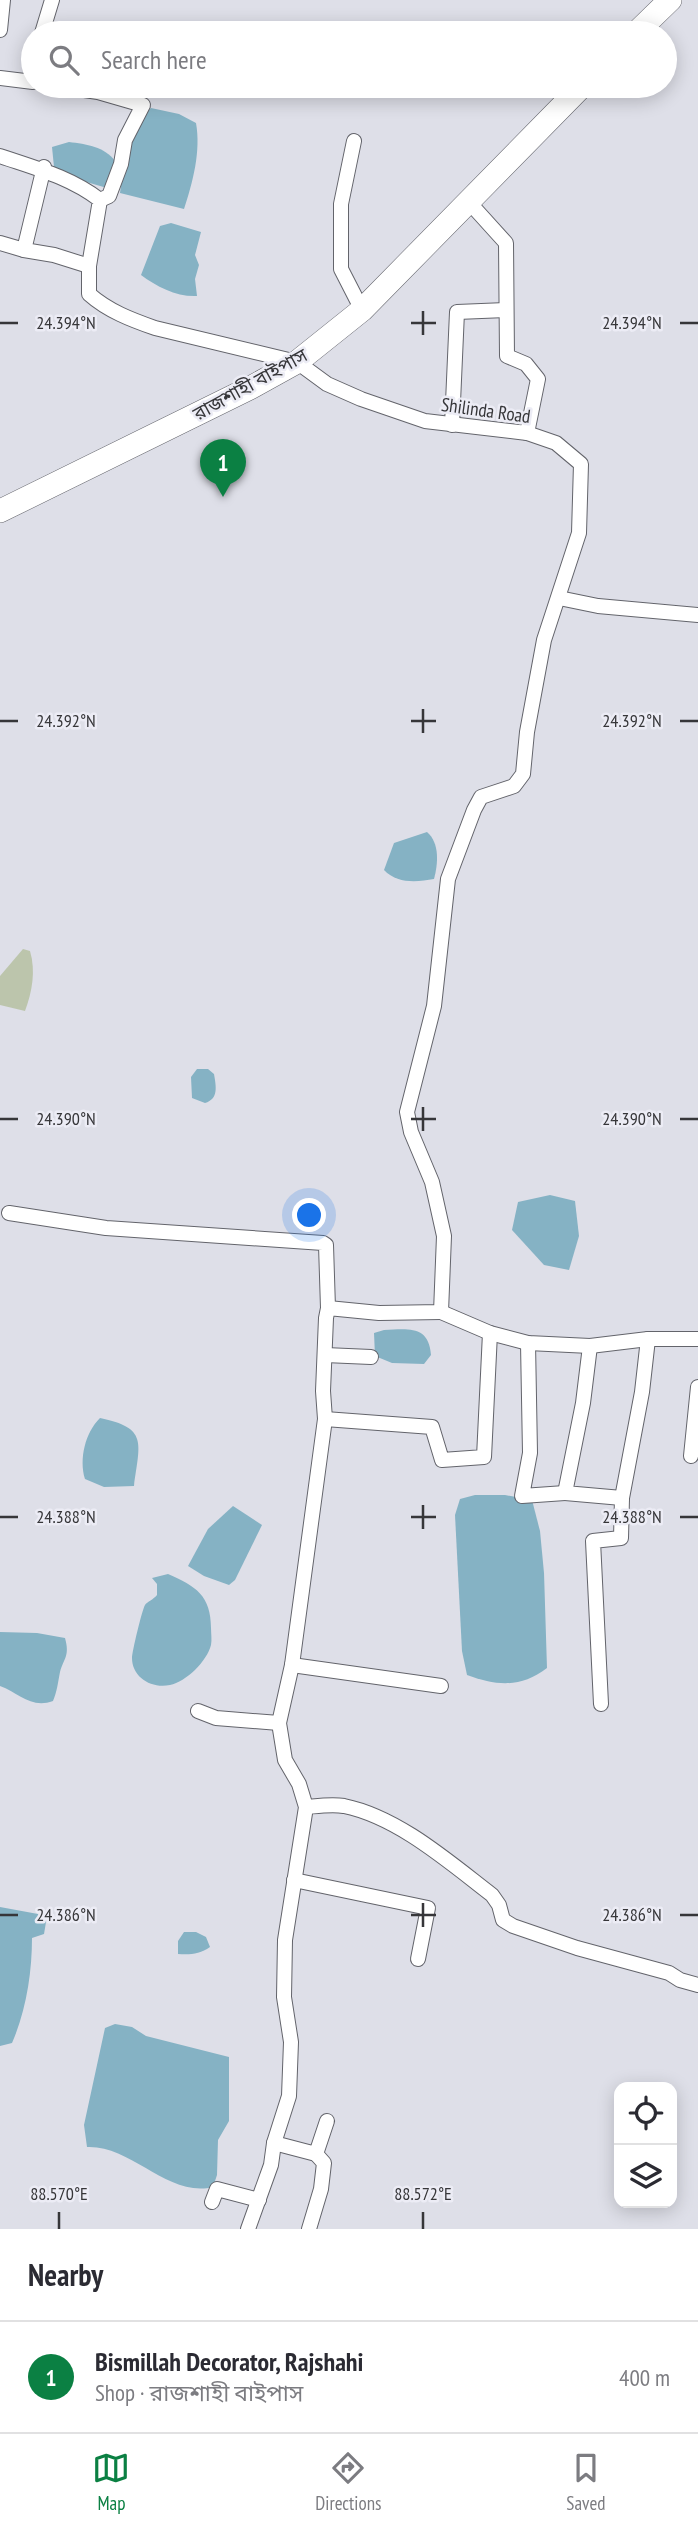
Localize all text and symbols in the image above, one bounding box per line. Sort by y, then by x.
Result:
search box [21,21,677,98]
icon: search [45,41,83,79]
text: Search here [101,43,207,76]
text: 24.394°N [36,311,96,334]
text: 24.394°N [602,311,662,334]
street label: রাজশাহী বাইপাস [188,342,312,426]
street label: Shilinda Road [440,392,532,428]
pin: 1 [200,439,246,497]
text: 24.392°N [36,709,96,732]
text: 24.392°N [602,709,662,732]
text: 24.390°N [36,1107,96,1130]
text: 24.390°N [602,1107,662,1130]
your location [292,1198,326,1232]
text: 24.388°N [36,1505,96,1528]
text: 24.388°N [602,1505,662,1528]
text: 24.386°N [36,1903,96,1926]
text: 24.386°N [602,1903,662,1926]
map controls [614,2082,677,2208]
button: locate [614,2082,677,2145]
button: layers [614,2145,677,2208]
text: 88.570°E [30,2182,88,2205]
text: 88.572°E [394,2182,452,2205]
text: Nearby [28,2255,103,2294]
text: Bismillah Decorator, Rajshahi [95,2345,363,2378]
text: 1 [46,2363,57,2392]
text: 400 m [619,2363,670,2392]
text: Shop · রাজশাহী বাইপাস [95,2378,303,2407]
tab: Map [92,2449,130,2515]
tab: Directions [315,2449,381,2515]
tab: Saved [566,2449,606,2515]

